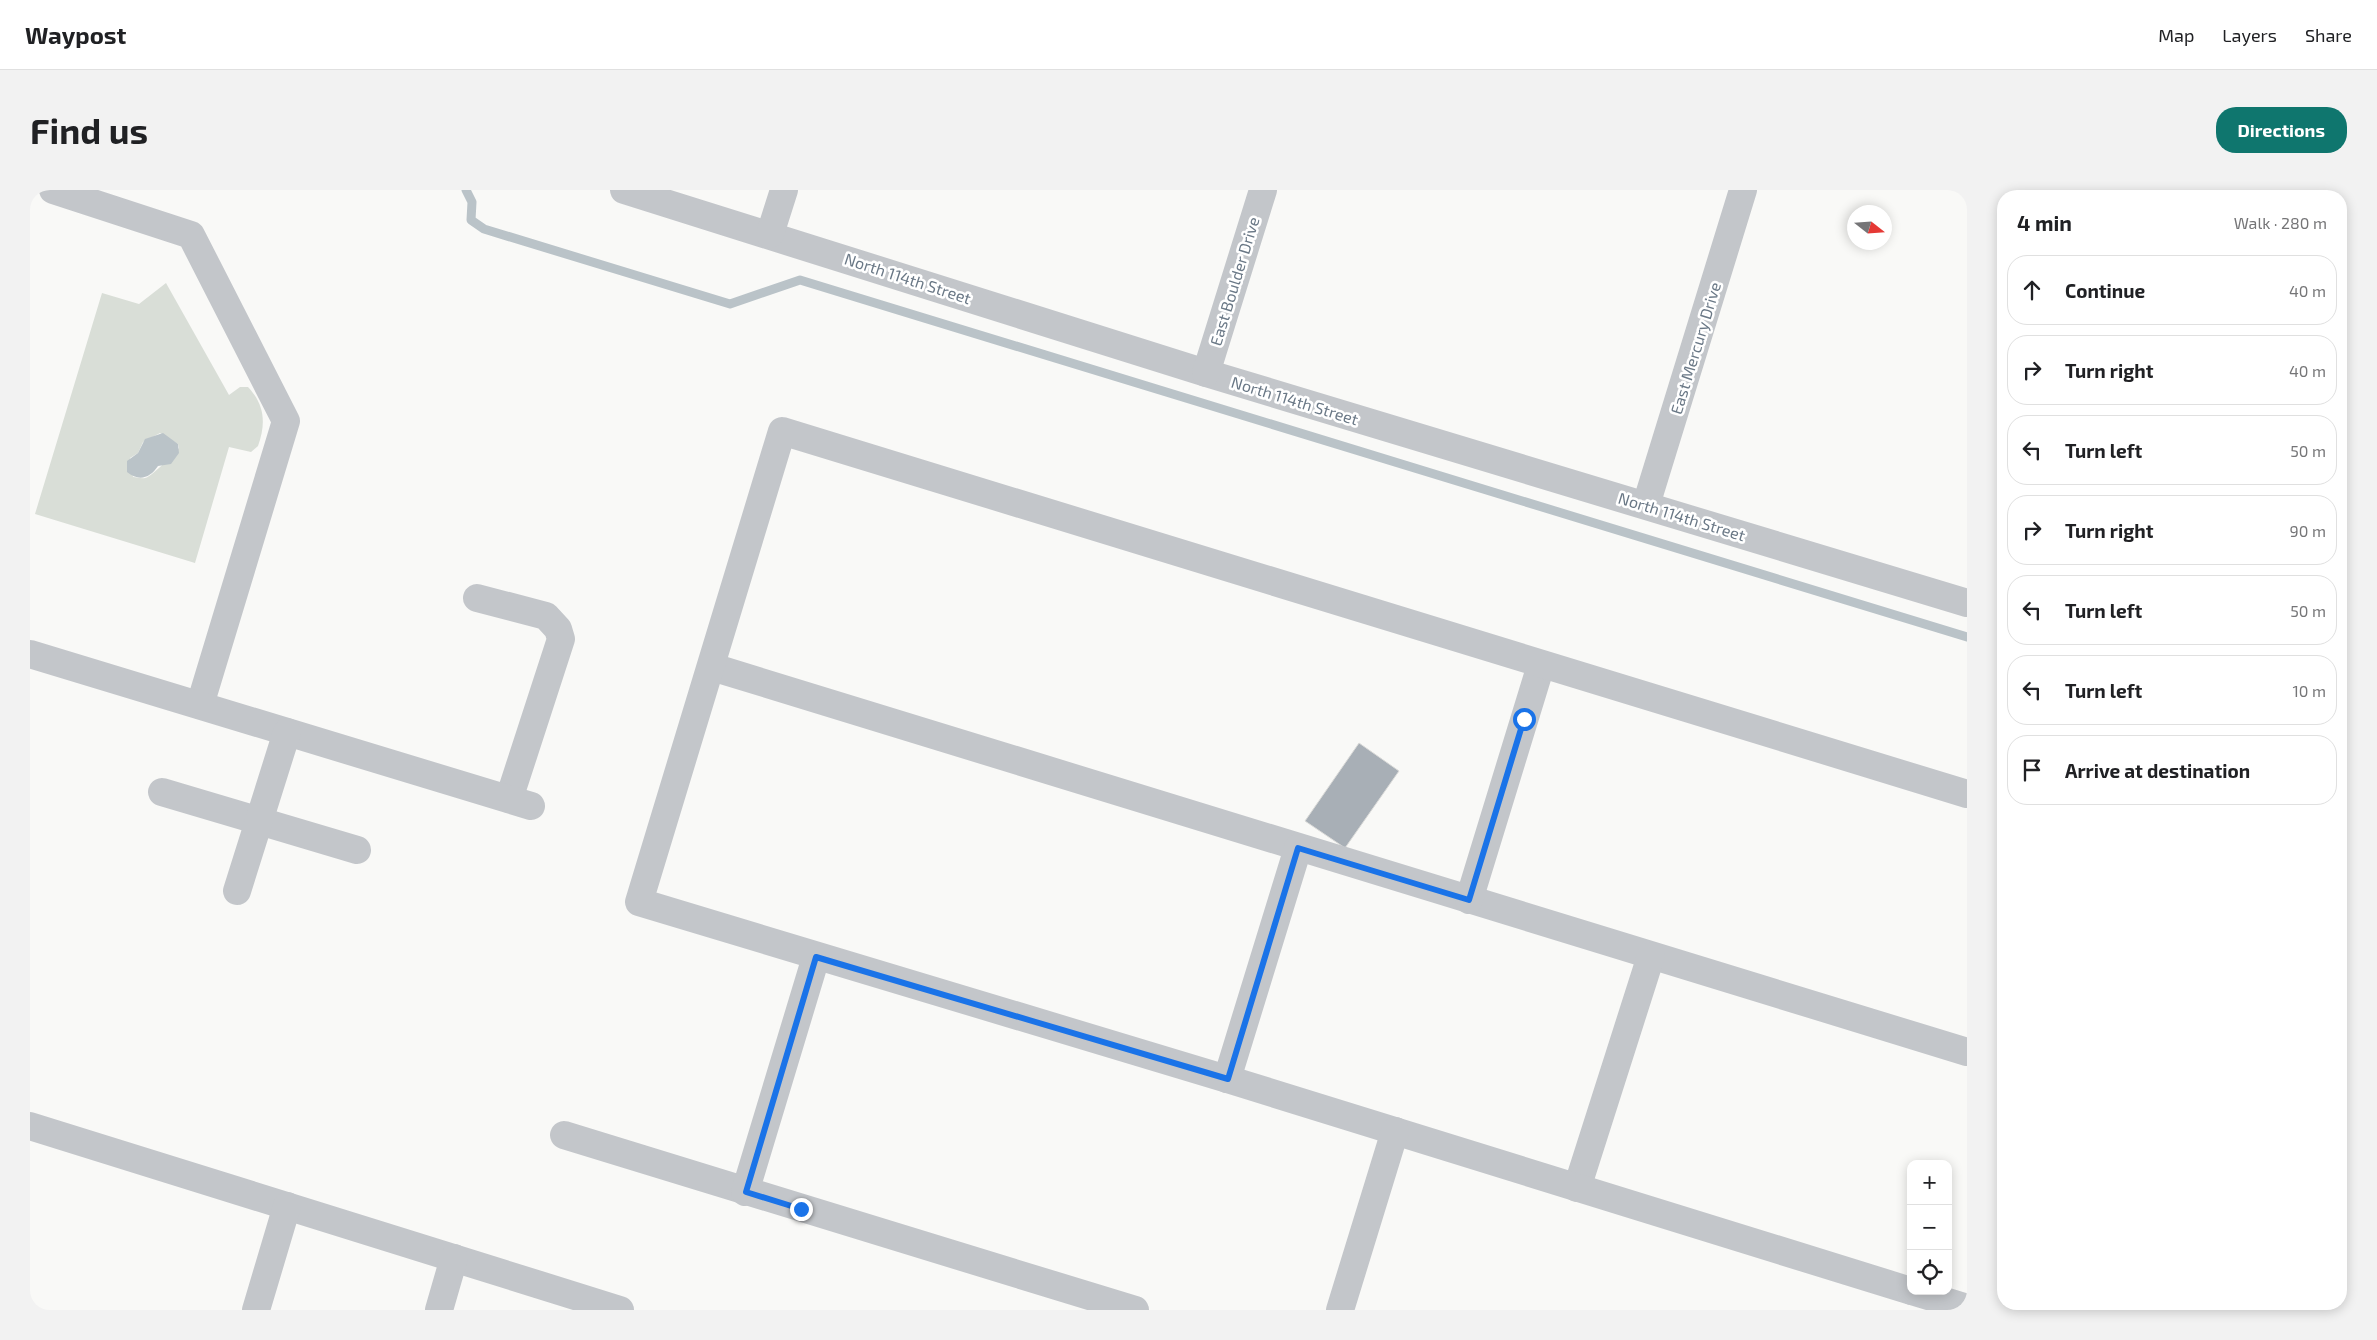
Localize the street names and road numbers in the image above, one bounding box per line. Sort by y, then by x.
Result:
street label: East Boulder Drive [1205,214,1263,348]
street label: North 114th Street [842,249,974,307]
street label: East Mercury Drive [1666,280,1724,416]
street label: North 114th Street [1229,372,1361,428]
street label: North 114th Street [1616,488,1748,544]

